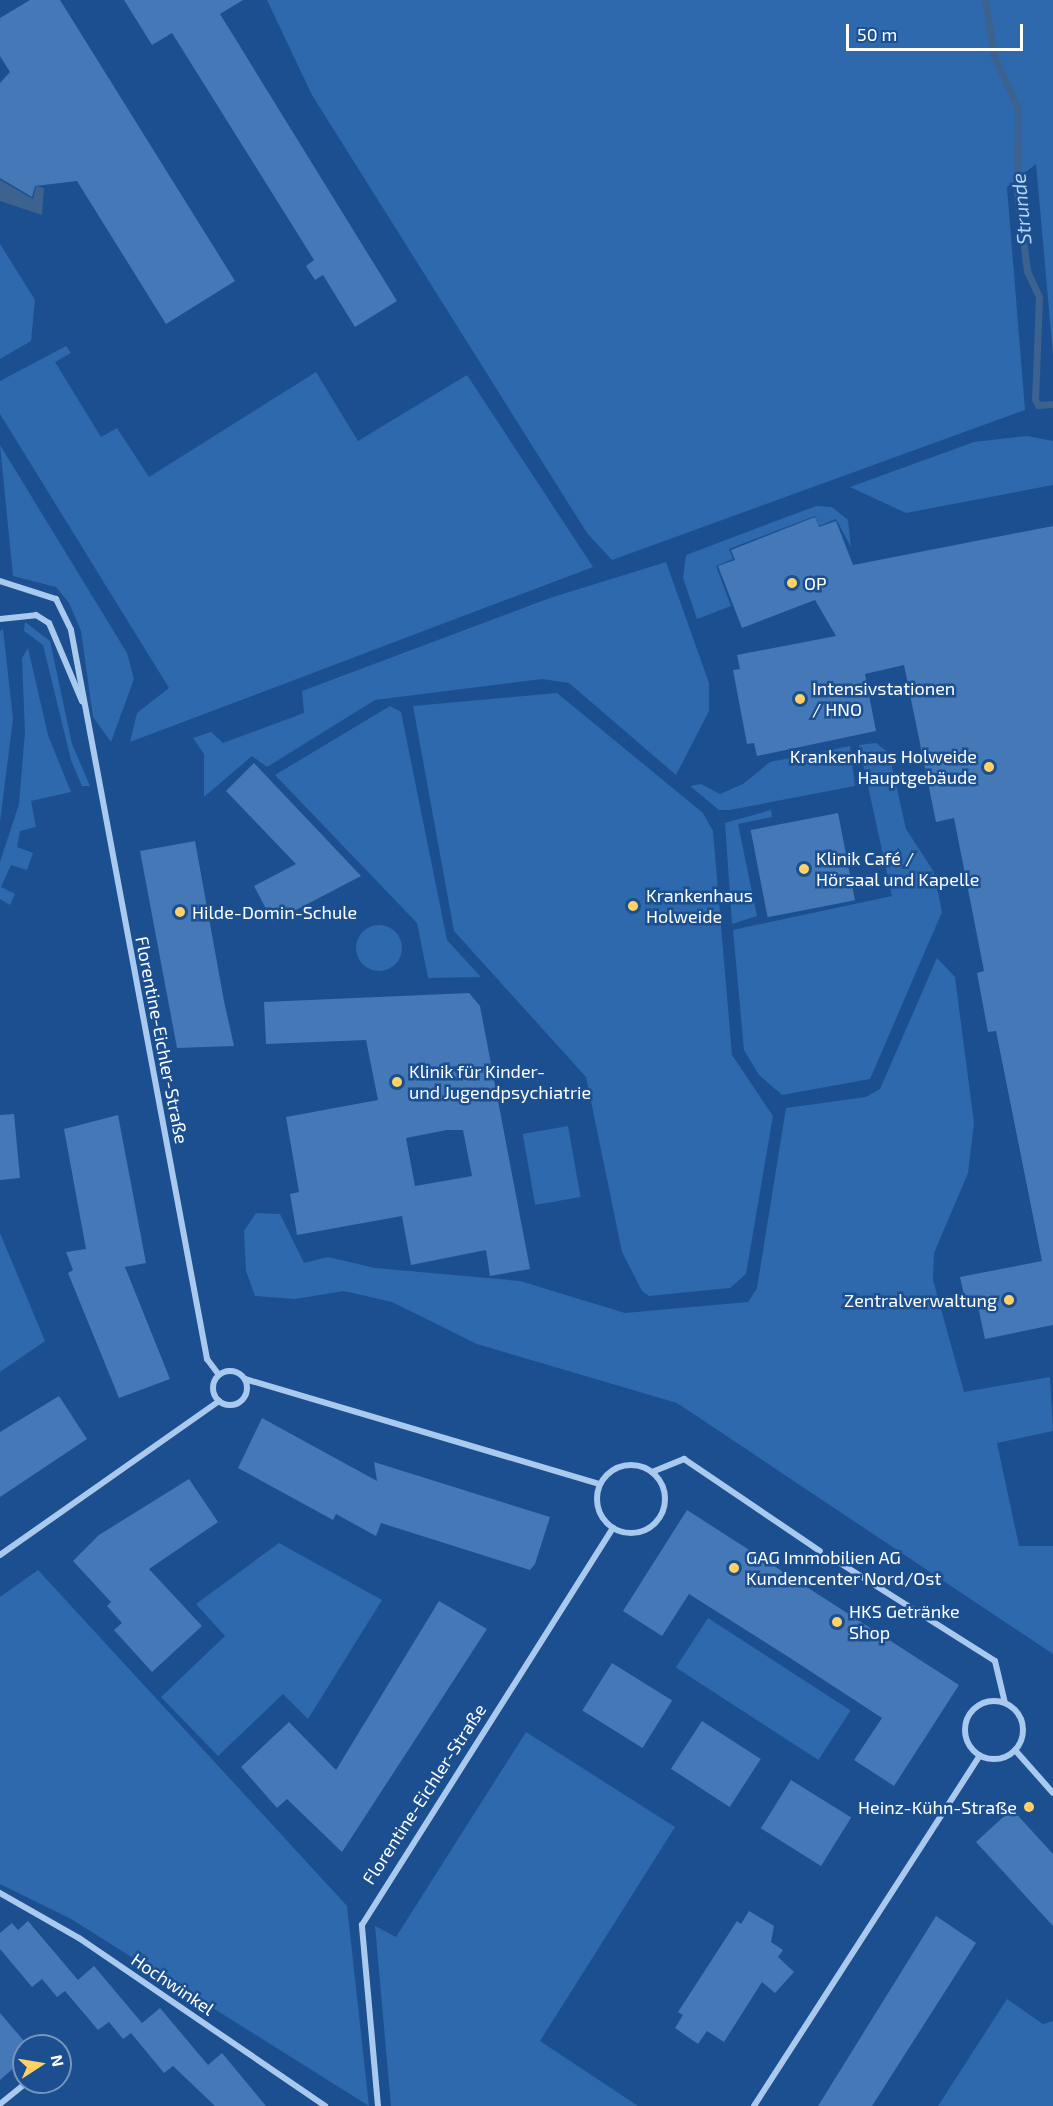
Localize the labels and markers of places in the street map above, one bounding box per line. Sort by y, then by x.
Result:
place label: OP [804,572,827,594]
marker: OP [785,576,799,590]
place label: Intensivstationen / HNO [812,678,955,720]
marker: Intensivstationen / HNO [793,692,807,706]
place label: Krankenhaus Holweide Hauptgebäude [790,746,977,789]
marker: Krankenhaus Holweide Hauptgebäude [982,760,996,774]
place label: Klinik Café / Hörsaal und Kapelle [816,848,980,890]
marker: Klinik Café / Hörsaal und Kapelle [797,862,811,876]
place label: Krankenhaus Holweide [646,885,753,928]
marker: Krankenhaus Holweide [624,897,642,915]
place label: Hilde-Domin-Schule [192,901,357,923]
marker: Hilde-Domin-Schule [173,905,187,919]
place label: Klinik für Kinder- und Jugendpsychiatrie [409,1061,592,1104]
marker: Klinik für Kinder- und Jugendpsychiatrie [390,1075,404,1089]
place label: Zentralverwaltung [844,1289,997,1311]
marker: Zentralverwaltung [1002,1293,1016,1307]
place label: GAG Immobilien AG Kundencenter Nord/Ost [746,1547,942,1590]
marker: GAG Immobilien AG Kundencenter Nord/Ost [727,1561,741,1575]
place label: HKS Getränke Shop [849,1601,960,1644]
marker: HKS Getränke Shop [830,1615,844,1629]
place label: Heinz-Kühn-Straße [858,1796,1017,1818]
marker: Heinz-Kühn-Straße [1022,1800,1036,1814]

